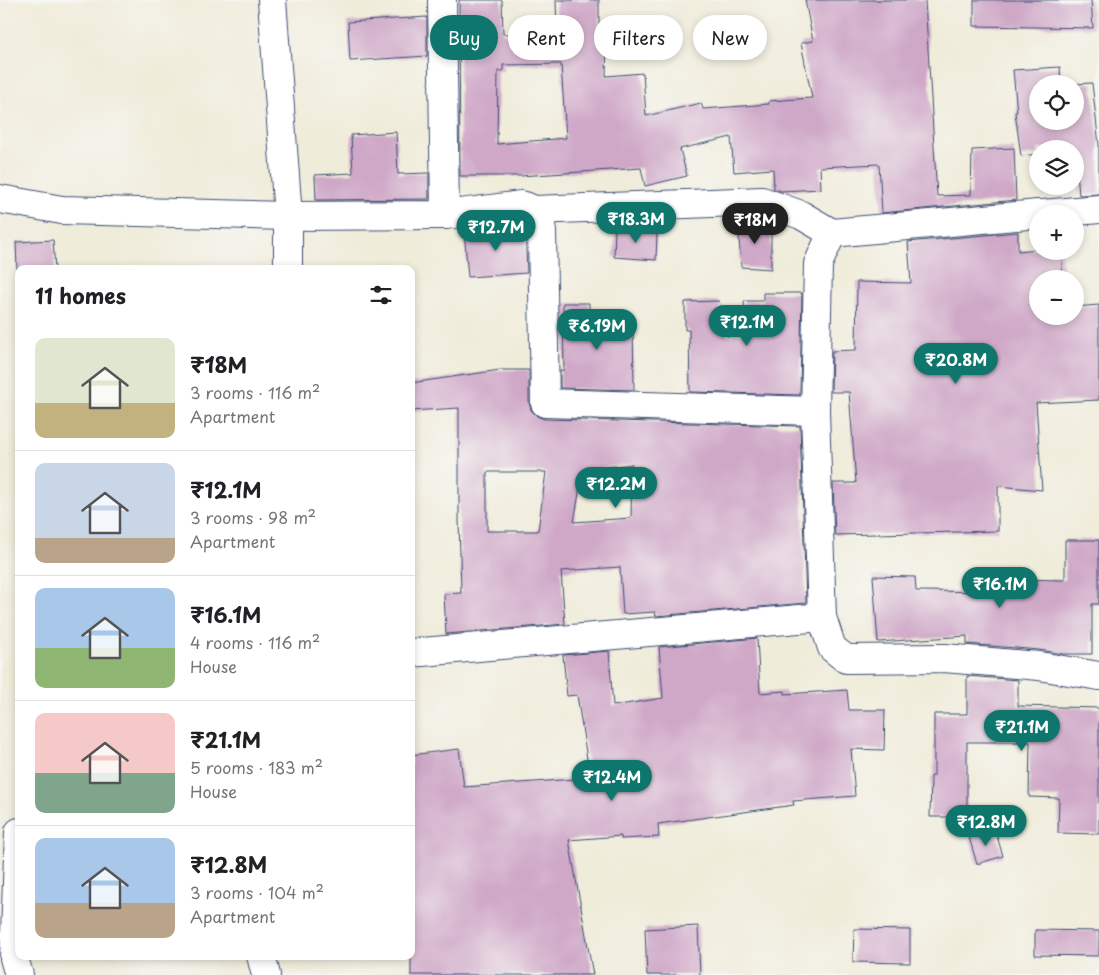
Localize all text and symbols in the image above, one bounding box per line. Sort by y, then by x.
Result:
chip: Buy [430,15,498,60]
chip: Rent [508,15,584,60]
chip: Filters [594,15,683,60]
chip: New [693,15,767,60]
map controls [1029,75,1084,325]
button: locate [1029,75,1084,130]
button: layers [1029,140,1084,195]
pin: ₹18.3M [595,202,677,244]
pin: ₹18M [725,202,785,245]
button: + [1029,205,1084,260]
text: ₹18.3M [607,206,665,230]
text: ₹18M [733,207,777,231]
pin: ₹12.7M [455,210,537,252]
text: ₹12.7M [468,214,524,238]
button: − [1029,270,1084,325]
text: 11 homes [35,279,126,311]
icon: filters [367,281,395,309]
pin: ₹12.1M [706,304,788,347]
pin: ₹6.19M [556,308,638,351]
text: ₹12.1M [720,309,774,333]
text: ₹6.19M [568,313,626,337]
pin: ₹20.8M [915,342,997,385]
text: ₹20.8M [925,347,987,371]
text: ₹18M [190,348,247,380]
icon: home [75,358,135,418]
text: 3 rooms · 116 m² [190,380,320,404]
text: Apartment [190,404,275,428]
pin: ₹12.2M [575,466,657,509]
text: ₹12.2M [586,471,646,495]
text: ₹12.1M [190,473,262,505]
icon: home [75,483,135,543]
text: 3 rooms · 98 m² [190,505,316,529]
text: Apartment [190,529,275,553]
pin: ₹16.1M [959,566,1041,609]
text: ₹16.1M [973,571,1027,595]
text: ₹16.1M [190,598,261,630]
icon: home [75,608,135,668]
text: 4 rooms · 116 m² [190,630,320,654]
text: House [190,654,237,678]
pin: ₹21.1M [981,710,1063,752]
text: ₹21.1M [995,714,1049,738]
text: ₹21.1M [190,723,261,755]
icon: home [75,733,135,793]
text: 5 rooms · 183 m² [190,755,323,779]
pin: ₹12.4M [571,760,653,802]
text: ₹12.4M [583,764,641,788]
text: House [190,779,237,803]
pin: ₹12.8M [945,804,1027,847]
text: ₹12.8M [957,809,1015,833]
text: ₹12.8M [190,848,267,880]
icon: home [75,858,135,918]
text: 3 rooms · 104 m² [190,880,324,904]
text: Apartment [190,904,275,928]

